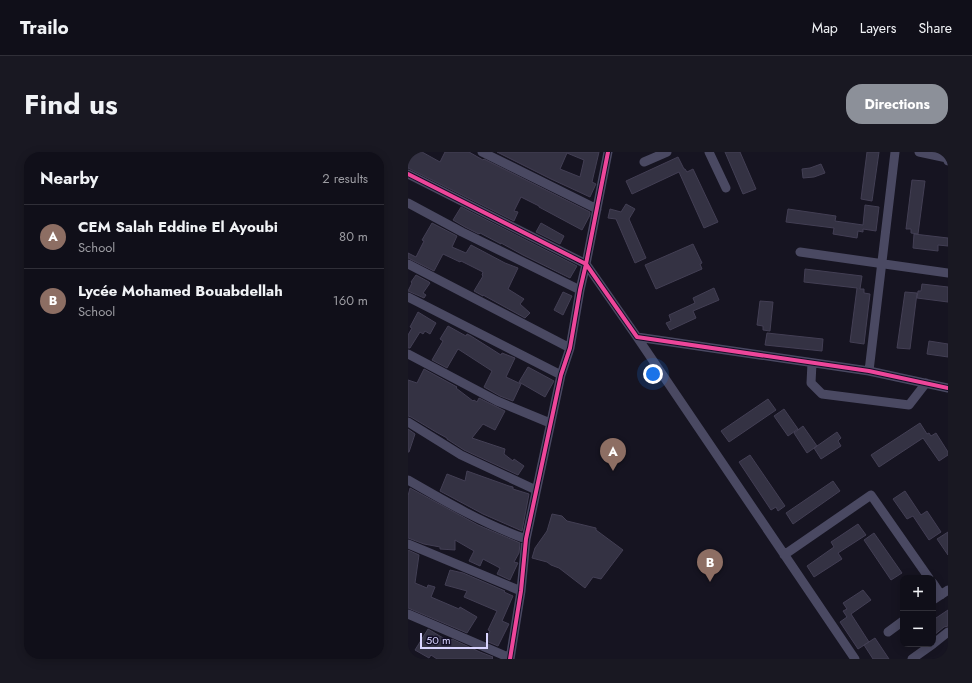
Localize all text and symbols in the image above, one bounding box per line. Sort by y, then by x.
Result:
text: Trailo [20,14,69,41]
text: Map [812,18,838,38]
text: Layers [860,18,896,38]
text: Share [918,18,952,38]
text: Find us [24,84,118,125]
button: Directions [846,84,948,124]
text: Nearby [40,166,98,190]
text: 2 results [322,169,368,188]
text: CEM Salah Eddine El Ayoubi [78,216,278,238]
text: A [48,227,58,246]
text: 80 m [339,227,368,246]
text: School [78,238,115,257]
text: Lycée Mohamed Bouabdellah [78,280,283,302]
text: B [49,291,57,310]
text: 160 m [333,291,368,310]
text: School [78,302,115,321]
your location [643,364,663,384]
pin: A [600,438,626,471]
pin: B [697,549,723,582]
map controls [900,575,936,647]
button: + [900,575,936,611]
button: − [900,611,936,647]
scale bar [420,631,488,650]
text: 50 m [426,632,451,648]

